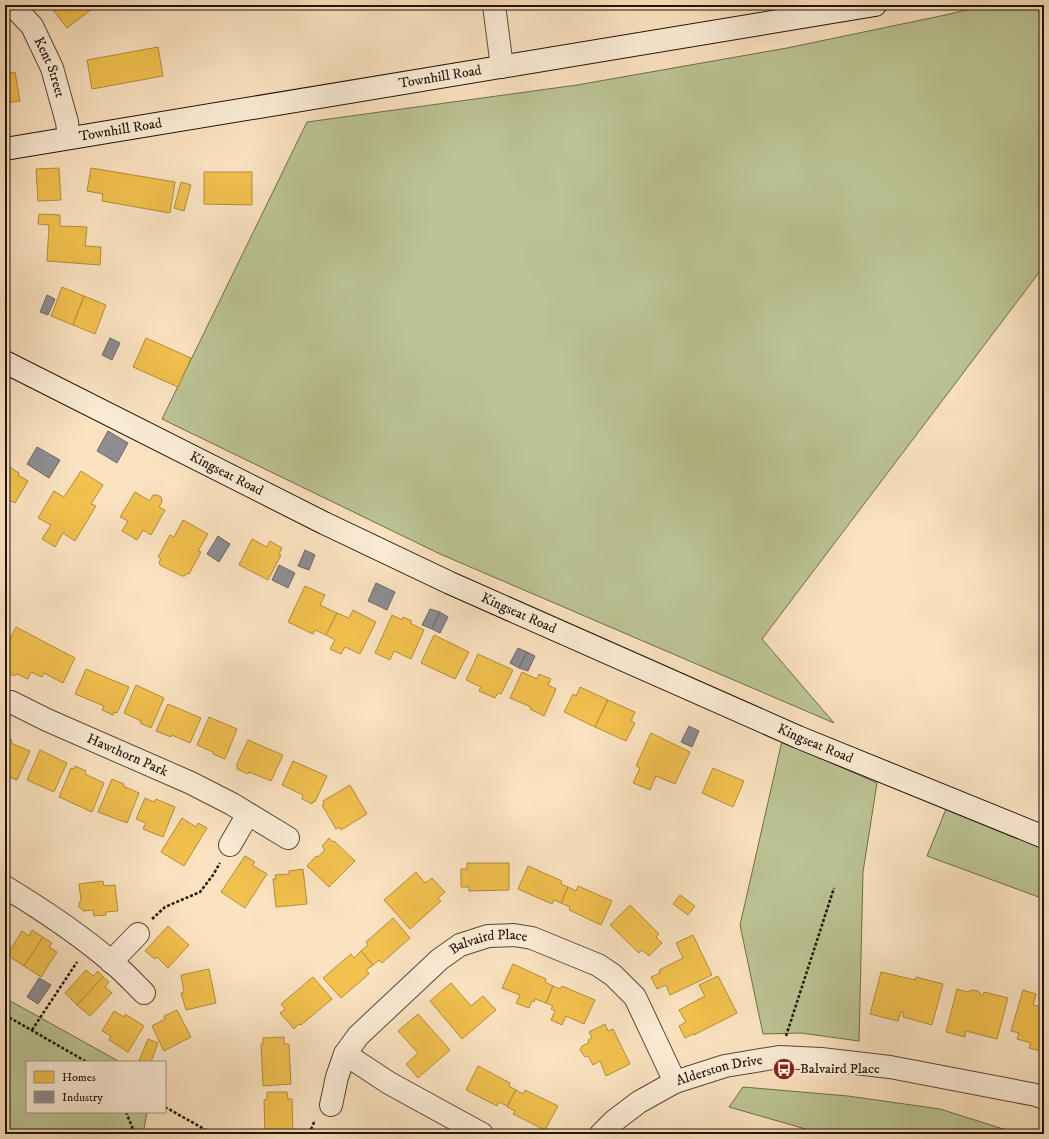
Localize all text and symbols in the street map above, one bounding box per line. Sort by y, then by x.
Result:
street label: Kent Street [30,34,69,100]
street label: Townhill Road [397,61,483,93]
street label: Townhill Road [78,114,163,146]
street label: Kingseat Road [186,448,266,500]
street label: Kingseat Road [478,589,559,638]
street label: Kingseat Road [774,720,856,767]
street label: Hawthorn Park [84,730,171,781]
street label: Balvaird Place [446,926,529,959]
street label: Alderston Drive [674,1051,764,1090]
bus stop icon: Balvaird Place [771,1056,797,1082]
place label: Balvaird Place [800,1060,880,1078]
legend [26,1061,166,1113]
text: Homes [62,1070,96,1085]
text: Industry [62,1090,103,1105]

